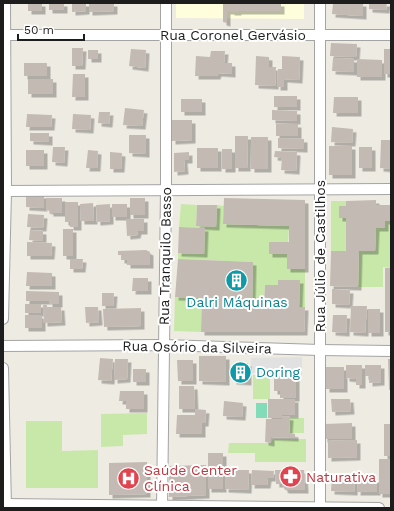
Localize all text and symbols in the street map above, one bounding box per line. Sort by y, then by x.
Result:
scale bar [18,16,84,42]
text: 50 m [24,23,54,37]
street label: Rua Coronel Gervásio [160,27,306,43]
street label: Rua Júlio de Castilhos [312,180,328,332]
street label: Rua Tranquilo Basso [156,187,174,325]
building icon: Dalri Máquinas [224,267,250,293]
place label: Dalri Máquinas [186,294,288,310]
street label: Rua Osório da Silveira [122,338,272,356]
building icon: Doring [228,359,254,385]
place label: Doring [256,364,301,380]
place label: Saúde Center Clínica [144,462,237,494]
pharmacy icon: Naturativa [277,464,303,490]
hospital icon: Saúde Center Clínica [115,465,141,491]
place label: Naturativa [306,469,376,485]

